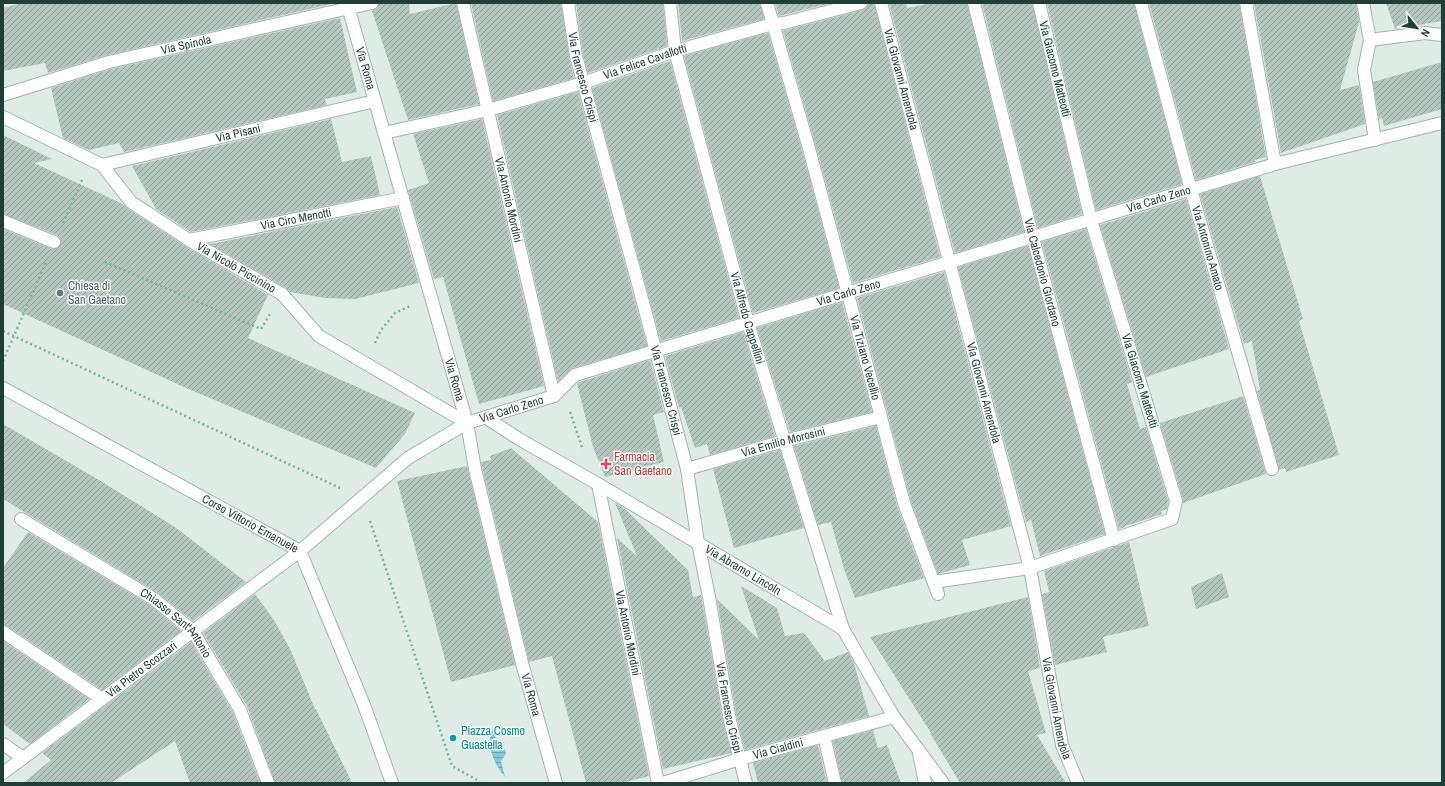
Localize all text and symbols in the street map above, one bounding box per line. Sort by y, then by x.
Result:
north arrow [1397,8,1437,48]
street label: Via Giacomo Matteotti [1035,19,1075,119]
street label: Via Giovanni Amendola [880,27,922,132]
text: N [1418,27,1433,39]
street label: Via Spinola [160,31,213,58]
street label: Via Francesco Crispi [565,31,602,124]
street label: Via Felice Cavallotti [601,40,689,83]
street label: Via Roma [352,45,380,92]
street label: Via Pisani [214,120,262,146]
street label: Via Antonio Mordini [491,156,526,244]
street label: Via Carlo Zeno [1125,182,1193,216]
street label: Via Ciro Menotti [259,204,333,234]
street label: Via Antonino Amato [1188,204,1228,292]
street label: Via Calcedonio Giordano [1020,217,1064,328]
street label: Via Nicolò Piccinino [194,238,279,297]
street label: Via Alfredo Cappellini [727,270,768,366]
street label: Via Carlo Zeno [815,275,882,310]
place label: Chiesa di San Gaetano [68,278,126,308]
marker: Chiesa di San Gaetano [55,288,65,298]
street label: Via Tiziano Vecellio [846,314,884,402]
street label: Via Giacomo Matteotti [1118,332,1162,430]
street label: Via Giovanni Amendola [963,340,1005,445]
street label: Via Francesco Crispi [647,344,686,437]
street label: Via Roma [441,357,469,404]
street label: Via Carlo Zeno [477,392,545,427]
street label: Via Emilio Morosini [739,423,827,461]
place label: Farmacia San Gaetano [614,449,672,479]
marker: Farmacia San Gaetano [601,459,611,469]
street label: Corso Vittorio Emanuele [199,491,301,557]
street label: Via Abramo Lincoln [702,541,784,599]
street label: Chiasso Sant'Antonio [137,585,215,661]
street label: Via Antonio Mordini [611,589,644,677]
street label: Via Pietro Scozzari [103,638,180,701]
street label: Via Giovanni Amendola [1038,656,1075,762]
street label: Via Francesco Crispi [712,661,746,755]
street label: Via Roma [517,671,545,718]
place label: Piazza Cosmo Guastella [461,723,525,753]
marker: Piazza Cosmo Guastella [448,733,458,743]
street label: Via Cialdini [751,734,805,763]

